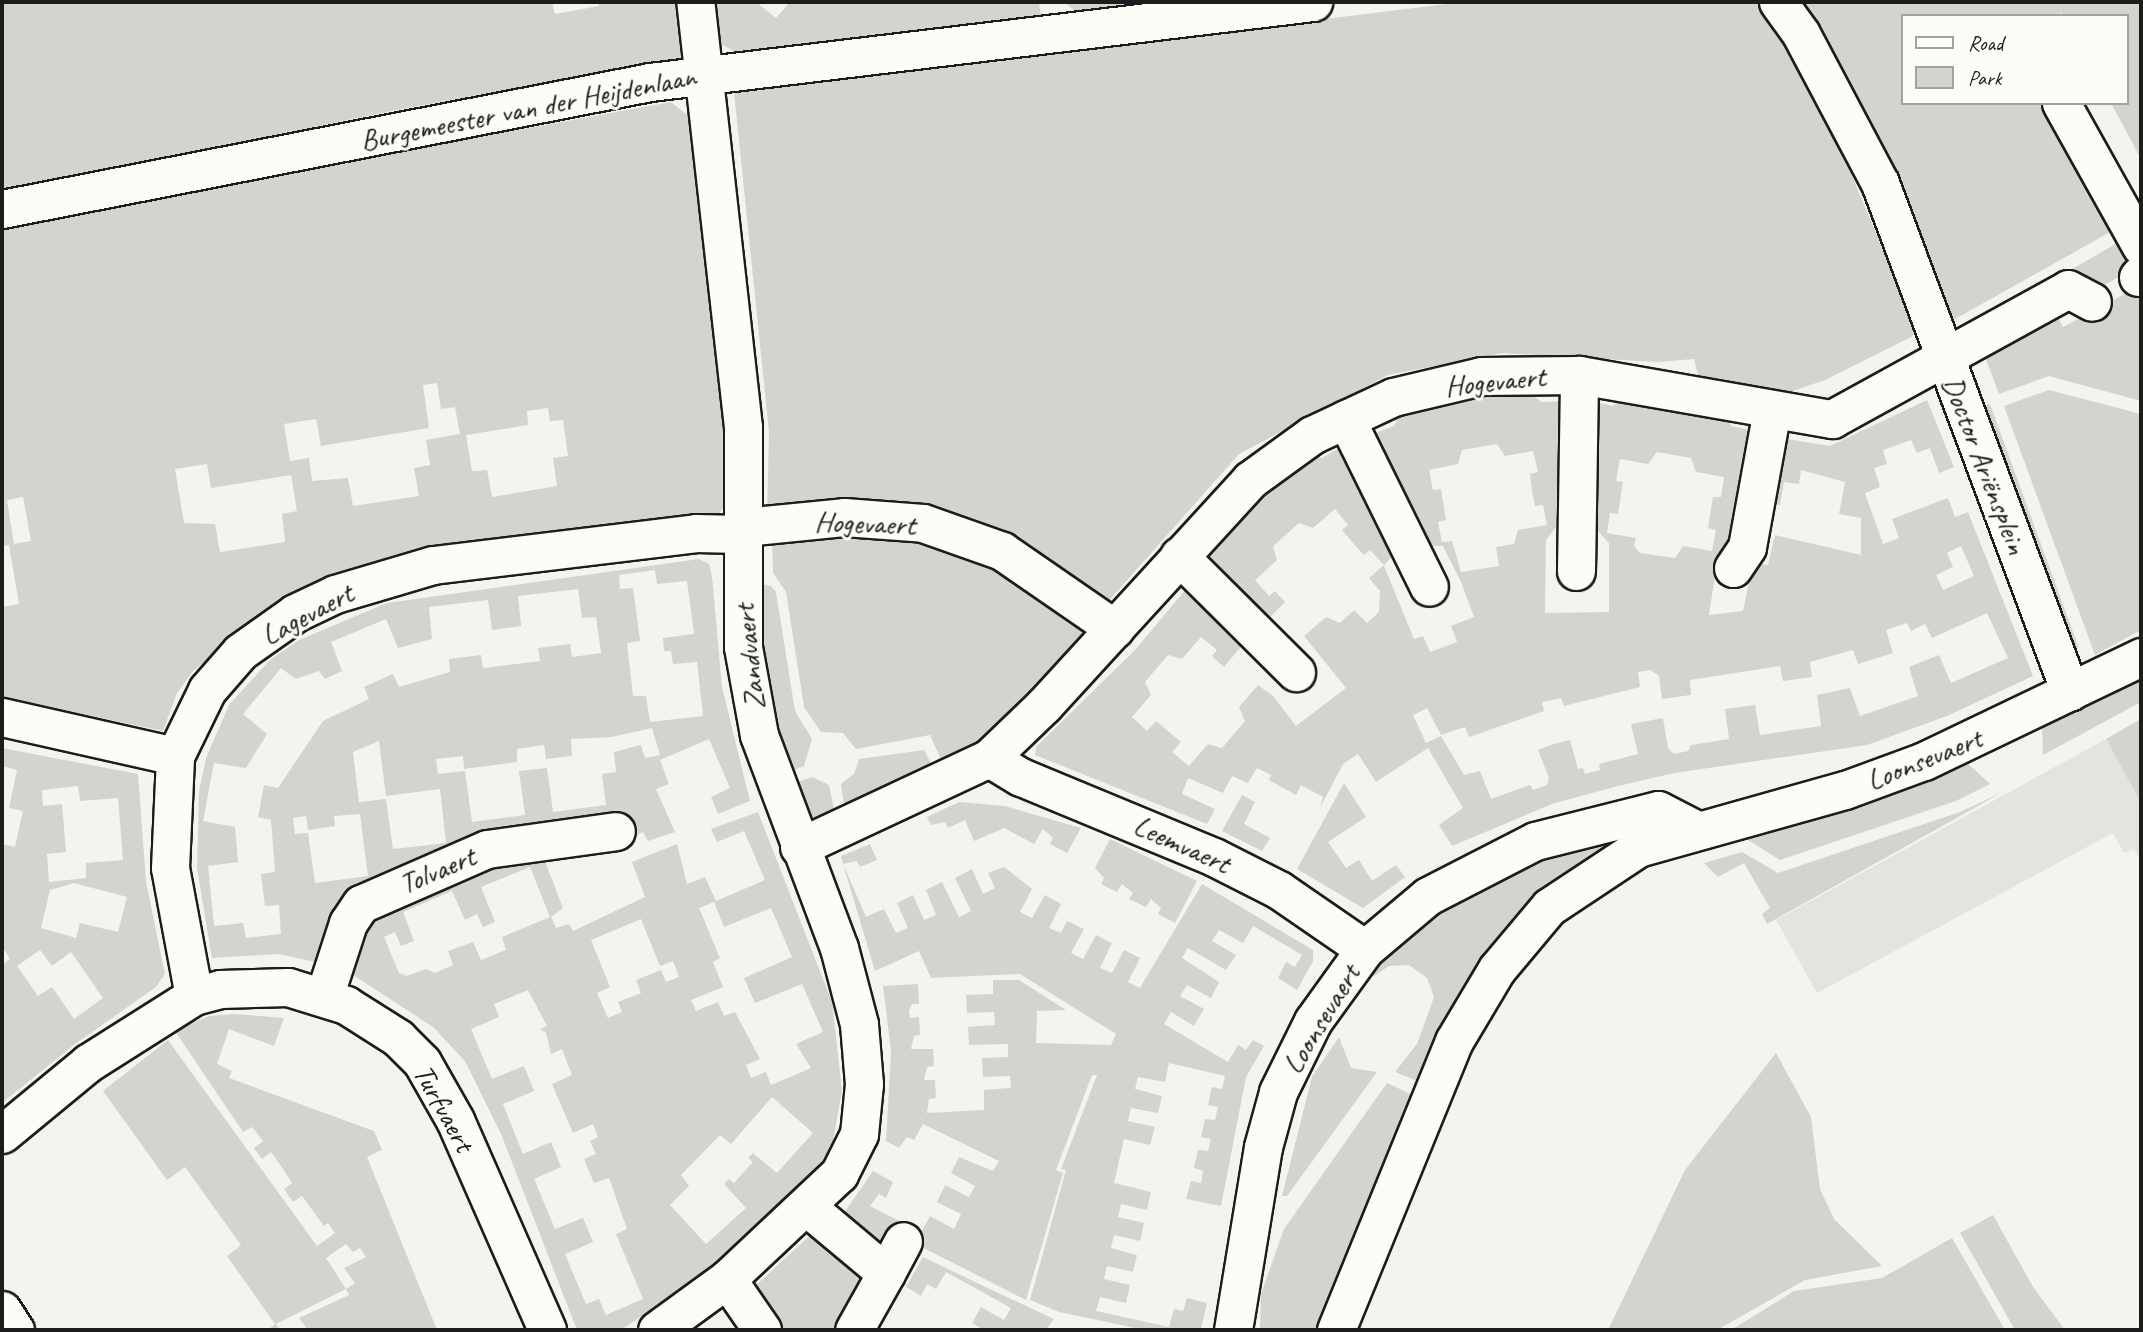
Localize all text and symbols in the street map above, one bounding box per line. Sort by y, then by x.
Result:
legend [1902,14,2129,105]
text: Road [1968,30,2003,56]
street label: Burgemeester van der Heijdenlaan [357,58,699,158]
text: Park [1968,65,2001,91]
street label: Hogevaert [1443,358,1547,404]
street label: Doctor Ariënsplein [1935,371,2035,559]
street label: Hogevaert [814,503,916,543]
street label: Lagevaert [255,575,359,653]
street label: Zandvaert [726,602,772,712]
street label: Loonsevaert [1861,720,1987,798]
street label: Leemvaert [1128,807,1236,881]
street label: Tolvaert [394,838,480,902]
street label: Loonsevaert [1274,958,1368,1080]
street label: Turfvaert [405,1058,483,1158]

